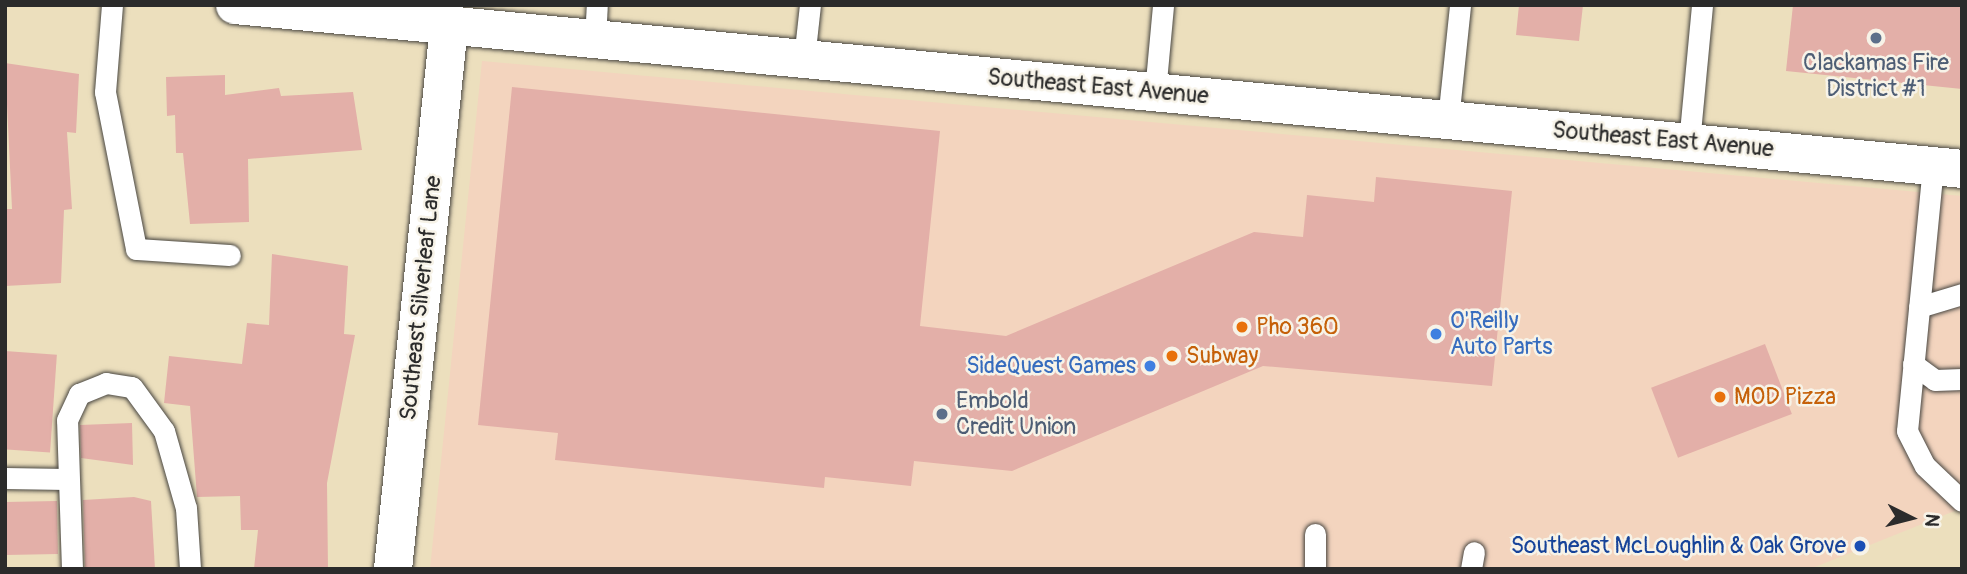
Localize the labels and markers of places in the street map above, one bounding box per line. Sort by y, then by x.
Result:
marker: Clackamas Fire District #1 [1868,30,1884,46]
place label: Clackamas Fire District #1 [1803,49,1949,103]
place label: O'Reilly Auto Parts [1450,307,1552,361]
place label: Pho 360 [1256,313,1339,341]
marker: Pho 360 [1234,319,1250,335]
marker: O'Reilly Auto Parts [1428,326,1444,342]
place label: Subway [1186,342,1258,370]
marker: Subway [1164,348,1180,364]
place label: SideQuest Games [966,352,1136,380]
marker: SideQuest Games [1142,358,1158,374]
place label: MOD Pizza [1734,383,1836,411]
place label: Embold Credit Union [956,387,1076,441]
marker: MOD Pizza [1712,389,1728,405]
marker: Embold Credit Union [934,406,950,422]
place label: Southeast McLoughlin & Oak Grove [1511,532,1846,560]
marker: Southeast McLoughlin & Oak Grove [1852,538,1868,554]

